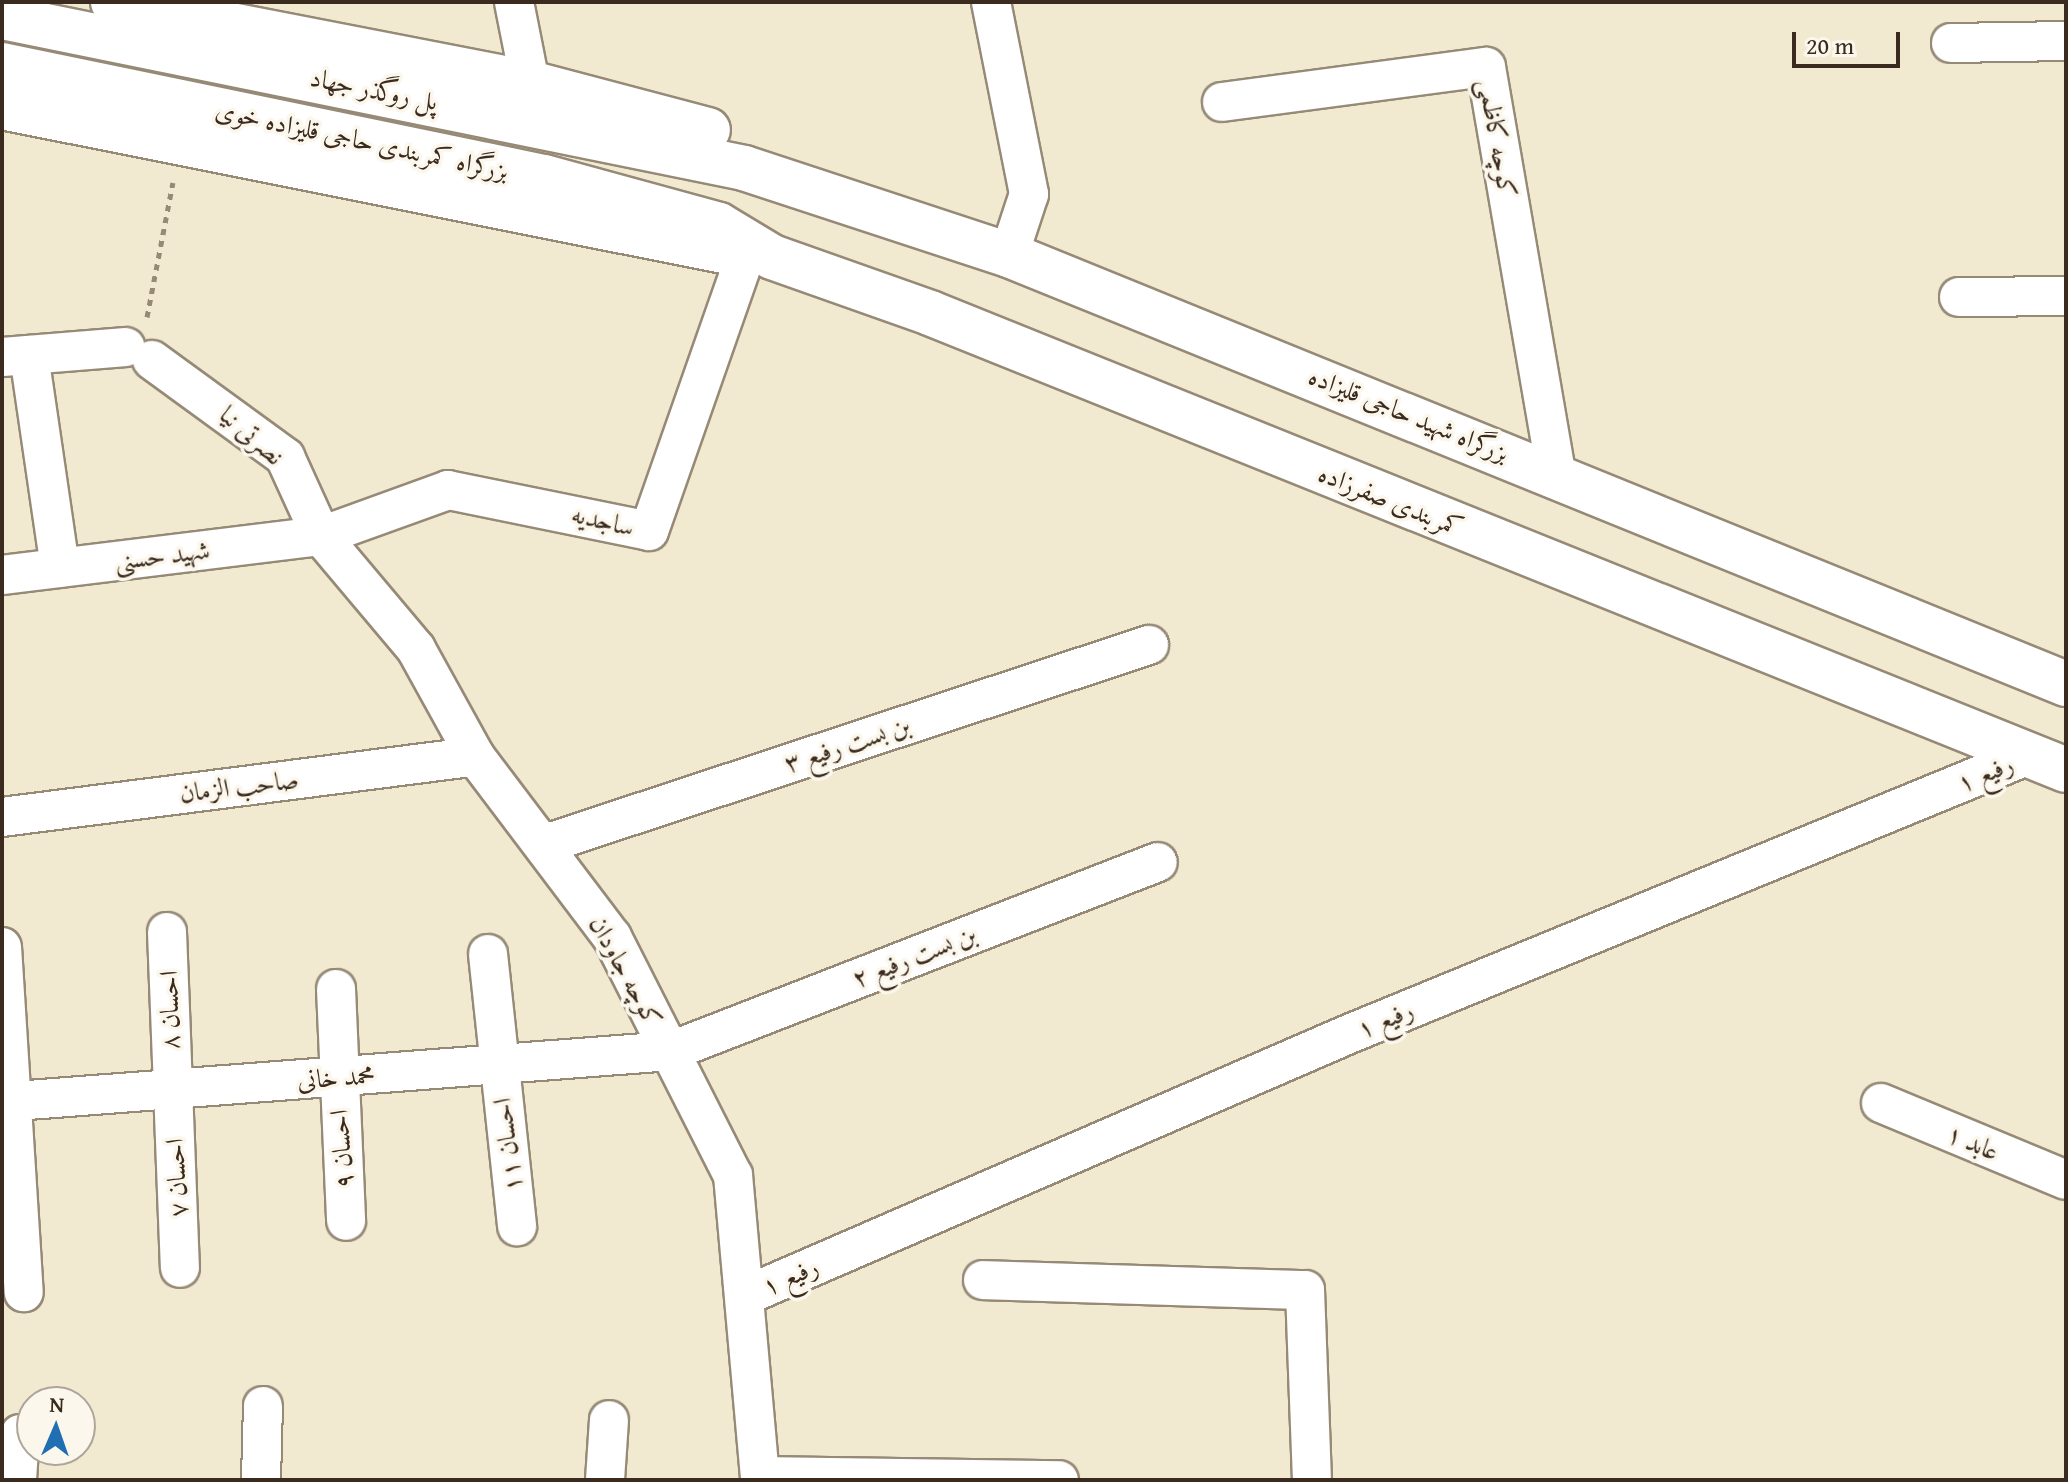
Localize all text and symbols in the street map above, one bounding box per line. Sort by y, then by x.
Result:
scale bar [1796,16,1904,66]
text: 20 m [1806,28,1854,63]
street label: پل روگذر جهاد [307,61,441,117]
street label: کوچه کاظمی [1472,76,1524,200]
street label: بزرگراه کمربندی حاجی قلیزاده خوی [213,94,511,186]
street label: بزرگراه شهید حاجی قلیزاده [1304,360,1514,468]
street label: نصرتی نیا [214,399,290,471]
street label: کمربندی صفرزاده [1314,457,1468,543]
street label: ساجدیه [568,497,638,543]
street label: شهید حسنی [112,534,212,576]
street label: بن بست رفیع ۳ [780,709,914,779]
street label: رفیع ۱ [1952,748,2018,798]
street label: صاحب الزمان [178,763,300,809]
street label: کوچه جاودان [583,910,669,1032]
street label: بن بست رفیع ۲ [848,918,980,994]
street label: احسان ۸ [153,970,185,1050]
street label: رفیع ۱ [1352,994,1418,1044]
street label: محمد خانی [296,1059,376,1095]
street label: احسان ۱۱ [486,1096,528,1194]
street label: احسان ۹ [323,1108,359,1190]
street label: عابد ۱ [1942,1117,2004,1167]
street label: احسان ۷ [158,1138,194,1218]
street label: رفیع ۱ [757,1250,823,1302]
north arrow [16,1386,96,1466]
text: N [49,1388,65,1420]

